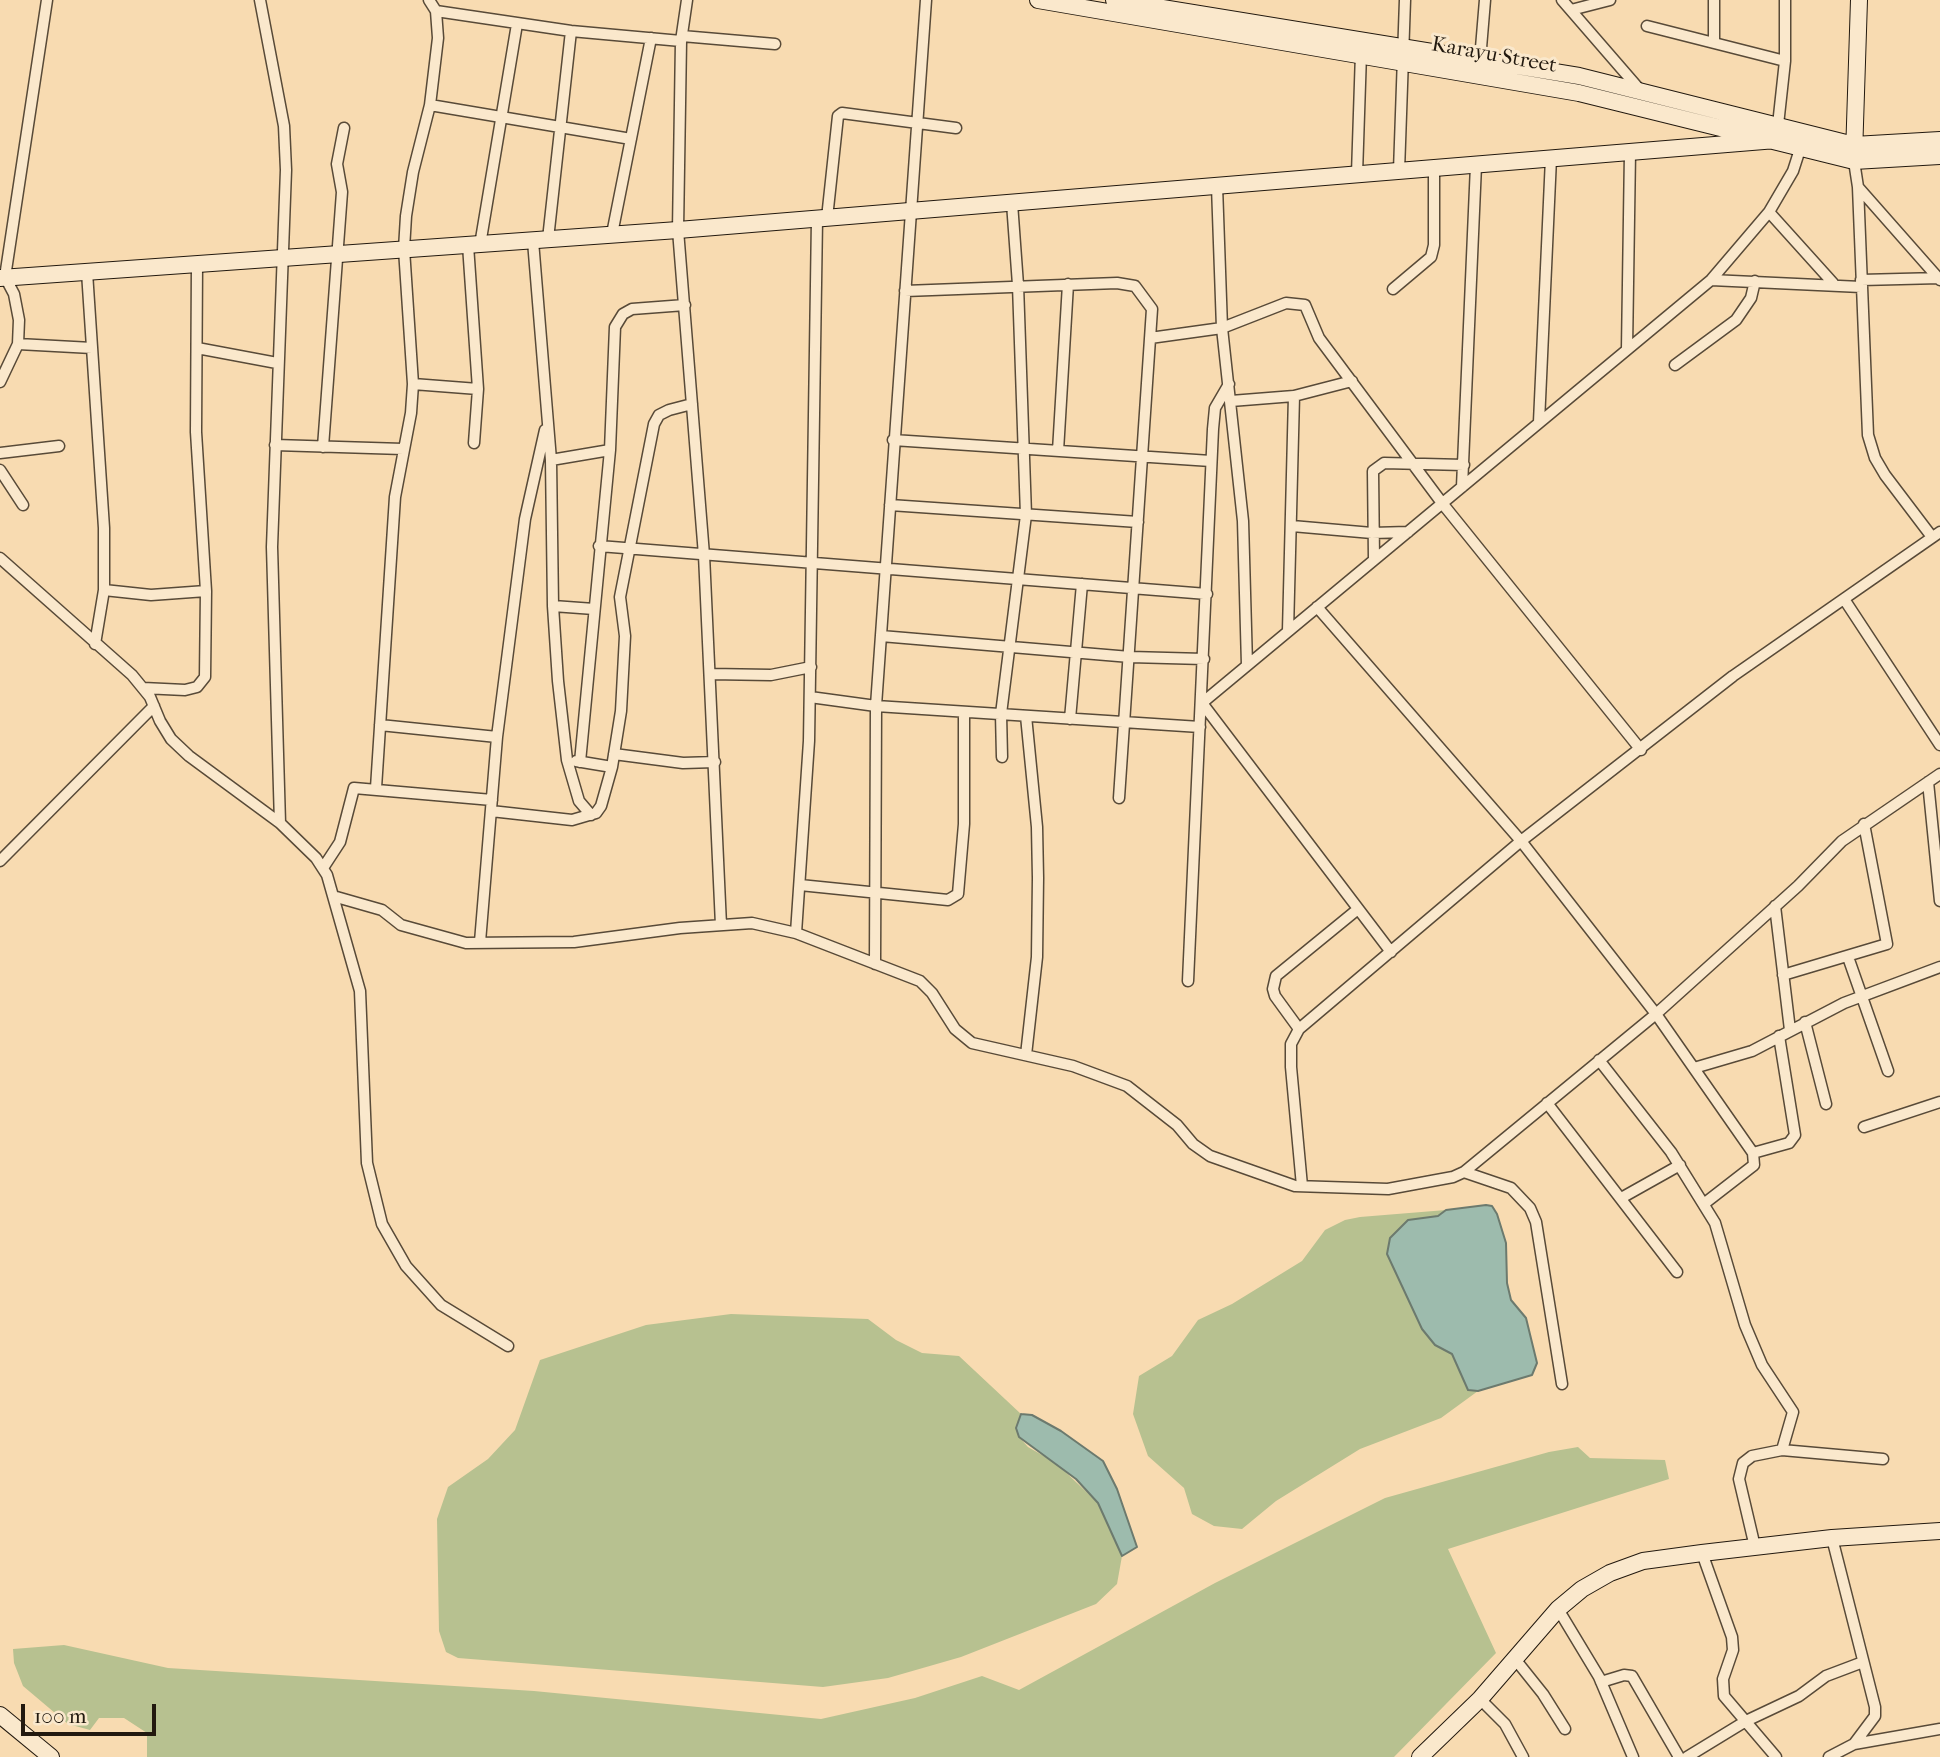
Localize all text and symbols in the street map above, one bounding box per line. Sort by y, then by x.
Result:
street label: Karayu Street [1430,33,1558,79]
scale bar [24,1690,159,1734]
text: 100 m [34,1704,87,1728]

